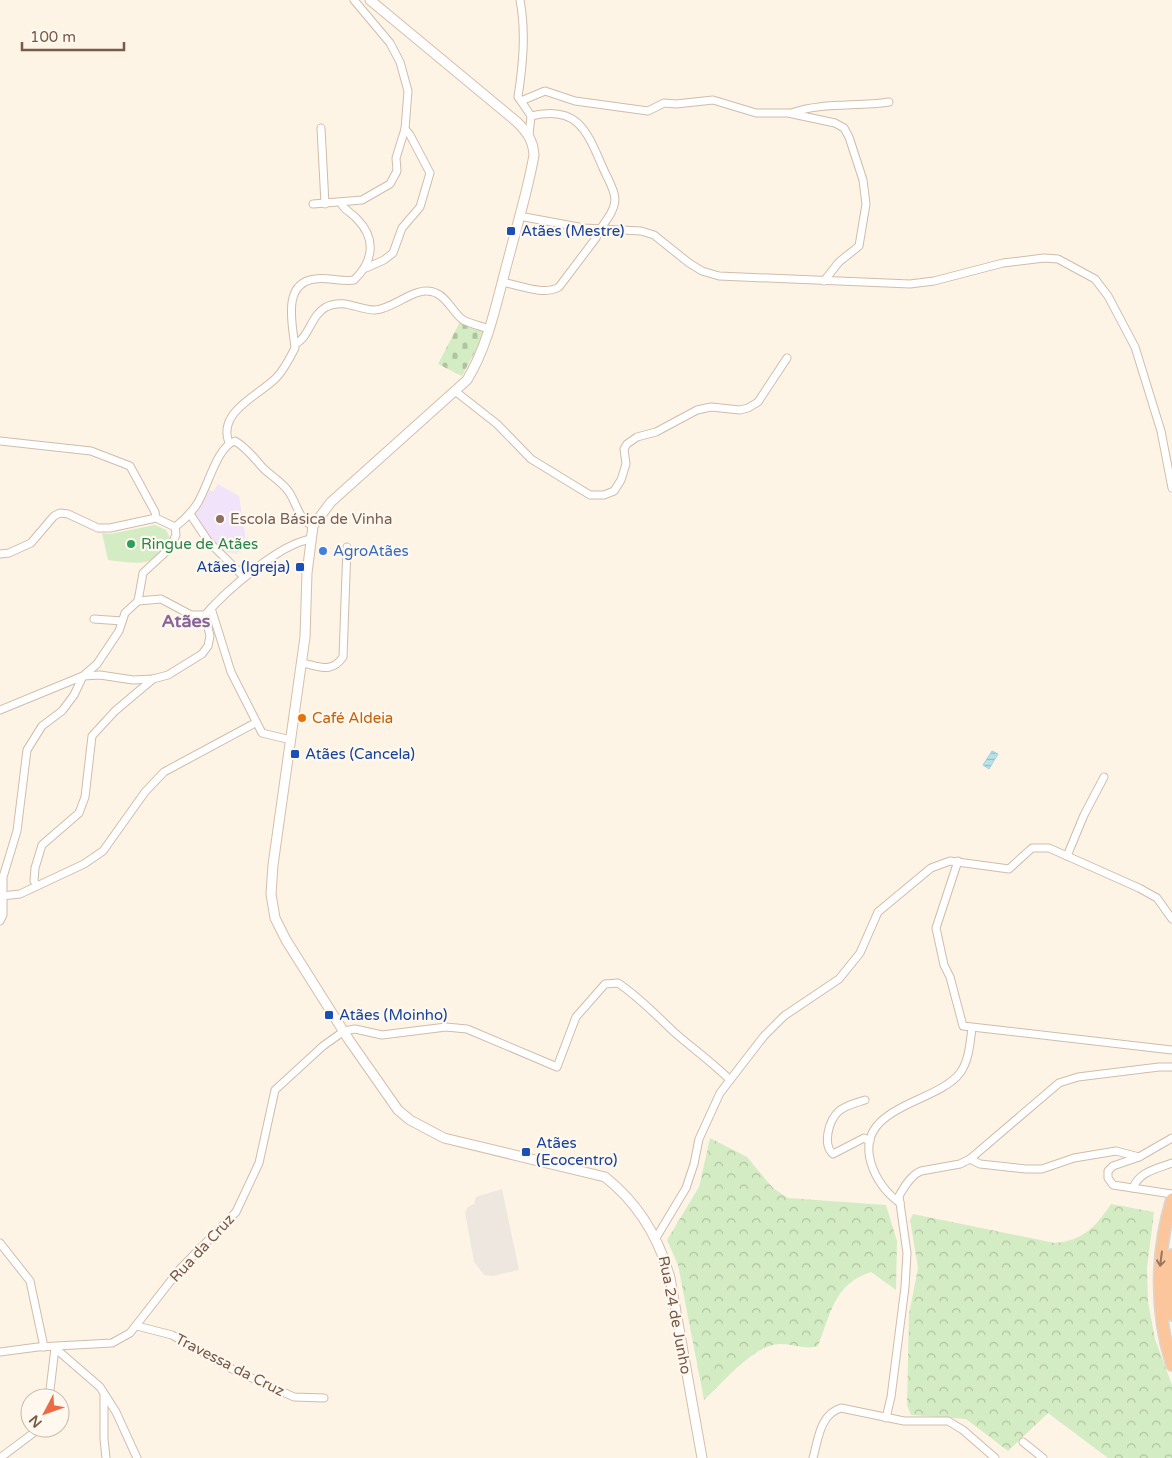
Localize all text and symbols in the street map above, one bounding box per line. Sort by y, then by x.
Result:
scale bar [22,20,125,52]
text: 100 m [30,28,76,46]
place label: Atães (Mestre) [521,222,625,240]
marker: Atães (Mestre) [505,225,517,237]
place label: Escola Básica de Vinha [230,510,392,528]
marker: Escola Básica de Vinha [214,513,226,525]
place label: Ringue de Atães [141,535,258,553]
marker: Ringue de Atães [125,538,137,550]
place label: AgroAtães [333,542,409,560]
marker: AgroAtães [317,545,329,557]
place label: Atães (Igreja) [196,558,290,576]
marker: Atães (Igreja) [294,561,306,573]
district label: Atães [162,610,211,632]
place label: Café Aldeia [312,709,393,727]
marker: Café Aldeia [296,712,308,724]
place label: Atães (Cancela) [305,745,415,763]
marker: Atães (Cancela) [289,748,301,760]
place label: Atães (Moinho) [339,1006,447,1024]
marker: Atães (Moinho) [323,1009,335,1021]
place label: Atães (Ecocentro) [536,1134,617,1169]
marker: Atães (Ecocentro) [520,1146,532,1158]
street label: Rua da Cruz [166,1210,238,1286]
one-way arrow [1156,1250,1166,1266]
street label: Rua 24 de Junho [655,1254,695,1376]
street label: Travessa da Cruz [173,1330,287,1400]
north arrow [20,1388,70,1438]
text: N [25,1411,46,1431]

